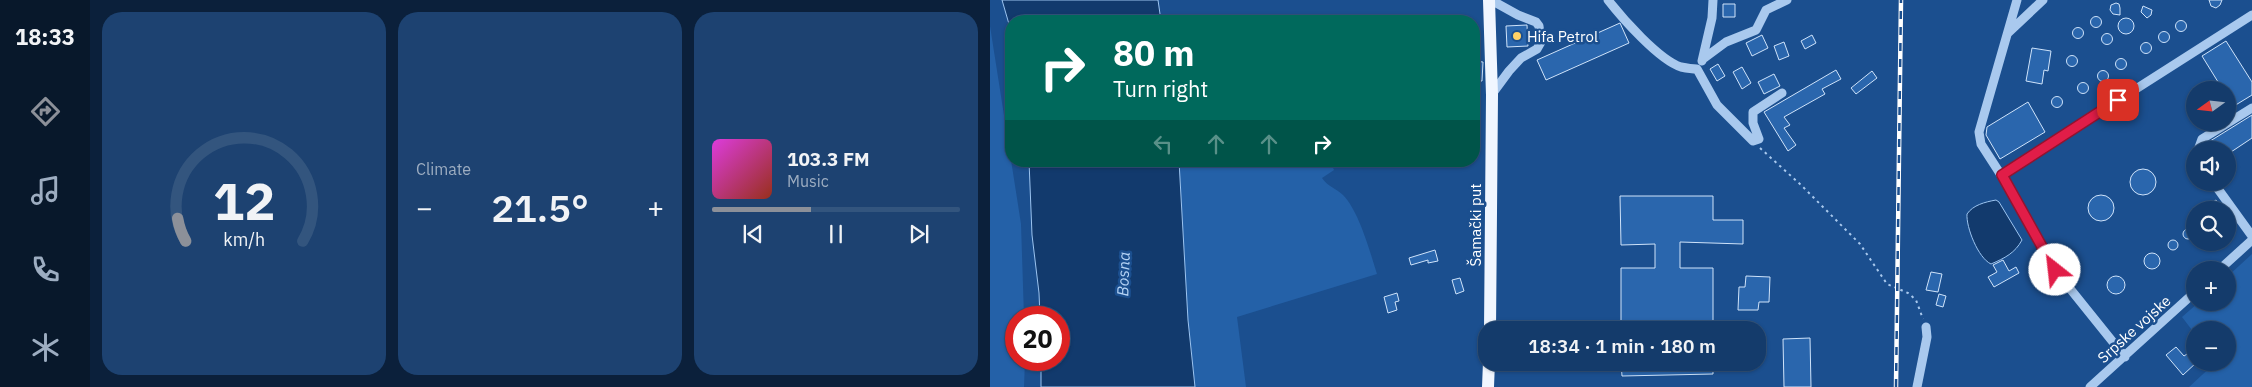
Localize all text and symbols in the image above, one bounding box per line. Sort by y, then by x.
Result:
text: 18:33 [15,22,75,51]
place label: Hifa Petrol [1527,27,1598,46]
text: 80 m [1113,30,1195,76]
marker: Hifa Petrol [1511,30,1523,42]
icon: right [1030,35,1095,100]
text: Turn right [1113,74,1208,103]
pin [2097,79,2139,121]
north arrow [2186,81,2236,131]
map controls [2186,81,2236,371]
icon: arrive [2104,86,2132,114]
icon: directions [28,94,63,129]
icon: left [1149,130,1177,158]
icon: ahead [1202,130,1230,158]
icon: ahead [1255,130,1283,158]
icon: right [1308,130,1336,158]
button: sound [2186,141,2236,191]
text: 103.3 FM [787,147,870,171]
text: Climate [416,159,471,179]
text: 12 [213,167,275,234]
text: Music [787,171,829,191]
icon: music [28,173,63,208]
text: 21.5° [491,183,589,232]
street label: Šamački put [1466,183,1485,267]
text: − [416,189,433,226]
text: + [647,189,664,226]
button: search [2186,201,2236,251]
icon: previous [739,220,767,248]
icon: pause [822,220,850,248]
icon: next [905,220,933,248]
text: km/h [223,228,265,251]
position arrow [2028,243,2080,295]
water label: Bosna [1112,251,1134,297]
icon: phone [28,252,63,287]
button: + [2186,261,2236,311]
street label: Srpske vojske [2093,291,2175,367]
speed limit sign: 20 [1005,306,1070,371]
button: − [2186,321,2236,371]
icon: climate [28,330,63,365]
text: 18:34 · 1 min · 180 m [1528,334,1716,358]

